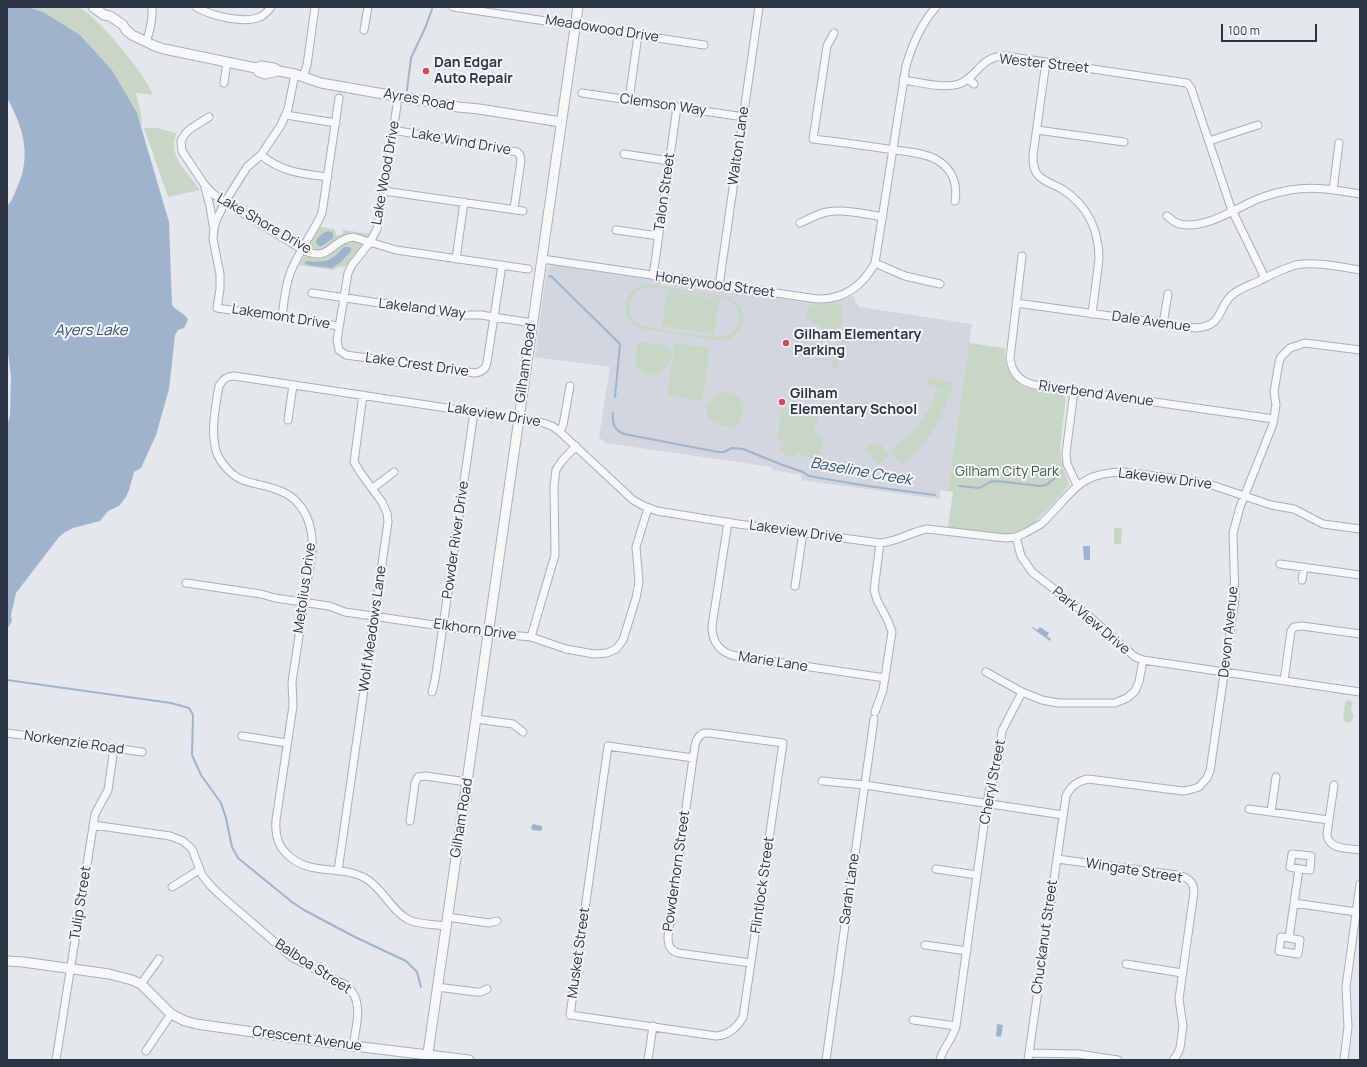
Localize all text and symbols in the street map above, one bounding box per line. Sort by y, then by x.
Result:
street label: Meadowood Drive [544,12,660,46]
scale bar [1223,16,1319,42]
text: 100 m [1228,22,1260,39]
street label: Wester Street [998,51,1090,77]
place label: Dan Edgar Auto Repair [434,55,513,88]
marker: Dan Edgar Auto Repair [421,66,431,76]
street label: Ayres Road [382,85,456,115]
street label: Clemson Way [619,91,707,119]
street label: Walton Lane [725,105,753,187]
street label: Lake Wood Drive [369,120,403,226]
street label: Lake Wind Drive [410,125,512,159]
street label: Talon Street [651,152,679,232]
street label: Lake Shore Drive [214,190,314,258]
street label: Honeywood Street [654,268,776,302]
street label: Lakeland Way [378,295,466,323]
street label: Lakemont Drive [231,301,331,333]
street label: Dale Avenue [1111,308,1191,336]
water label: Ayers Lake [54,322,128,340]
street label: Gilham Road [512,322,540,404]
place label: Gilham Elementary Parking [794,327,921,360]
marker: Gilham Elementary Parking [781,338,791,348]
street label: Lake Crest Drive [364,349,470,381]
street label: Riverbend Avenue [1038,378,1154,410]
place label: Gilham Elementary School [790,386,917,418]
marker: Gilham Elementary School [777,397,787,407]
street label: Lakeview Drive [446,399,542,431]
water label: Baseline Creek [809,454,913,490]
park label: Gilham City Park [955,464,1059,480]
street label: Lakeview Drive [1117,465,1213,493]
street label: Powder River Drive [439,480,473,600]
street label: Lakeview Drive [748,517,844,547]
street label: Metolius Drive [290,542,320,634]
street label: Wolf Meadows Lane [356,565,390,693]
street label: Park View Drive [1049,584,1133,658]
street label: Devon Avenue [1216,586,1242,678]
street label: Elkhorn Drive [432,616,518,644]
street label: Marie Lane [737,648,809,676]
street label: Norkenzie Road [23,728,125,758]
street label: Cheryl Street [977,738,1009,826]
street label: Gilham Road [447,777,477,859]
street label: Powderhorn Street [660,809,694,933]
street label: Flintlock Street [748,835,778,935]
street label: Sarah Lane [837,852,863,926]
street label: Wingate Street [1084,855,1184,887]
street label: Tulip Street [67,865,95,941]
street label: Chuckanut Street [1029,879,1061,995]
street label: Musket Street [564,906,594,1000]
street label: Balboa Street [272,936,354,998]
street label: Crescent Avenue [251,1023,363,1055]

